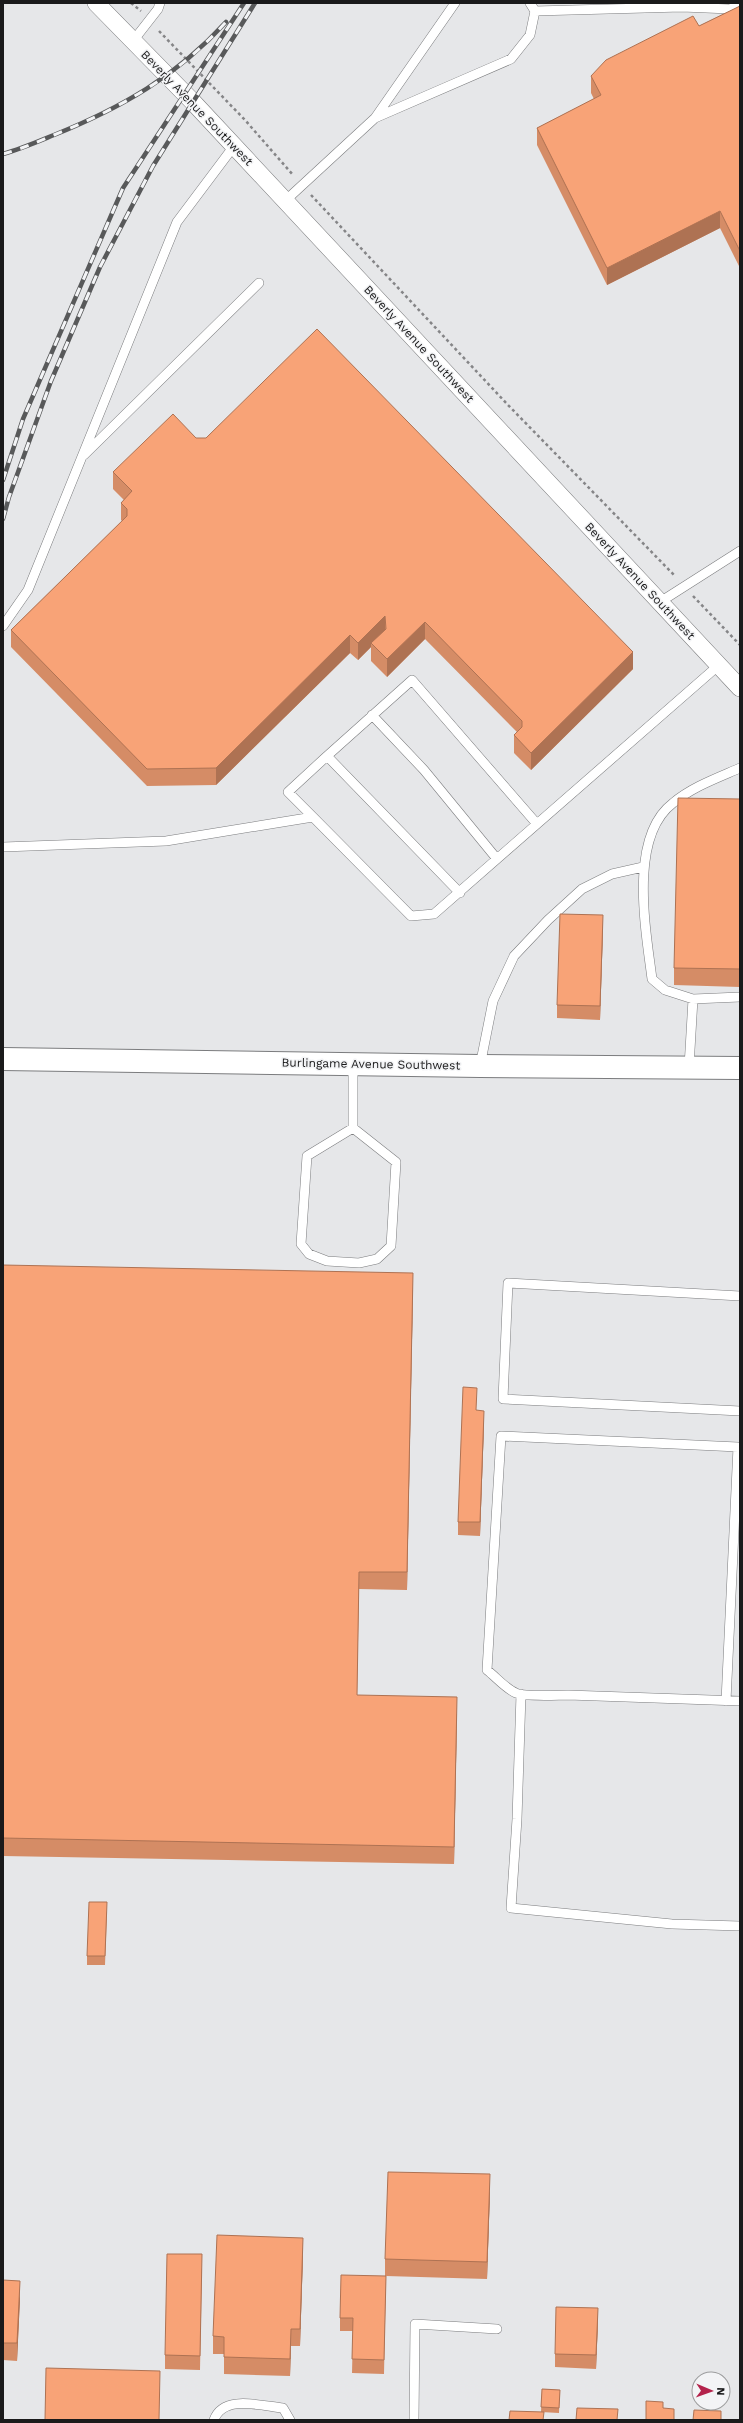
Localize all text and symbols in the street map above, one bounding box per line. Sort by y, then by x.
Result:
street label: Beverly Avenue Southwest [138,47,256,169]
street label: Beverly Avenue Southwest [361,283,477,405]
street label: Beverly Avenue Southwest [582,520,698,642]
street label: Burlingame Avenue Southwest [281,1055,461,1073]
north arrow [691,2371,731,2411]
text: N [714,2387,727,2396]

